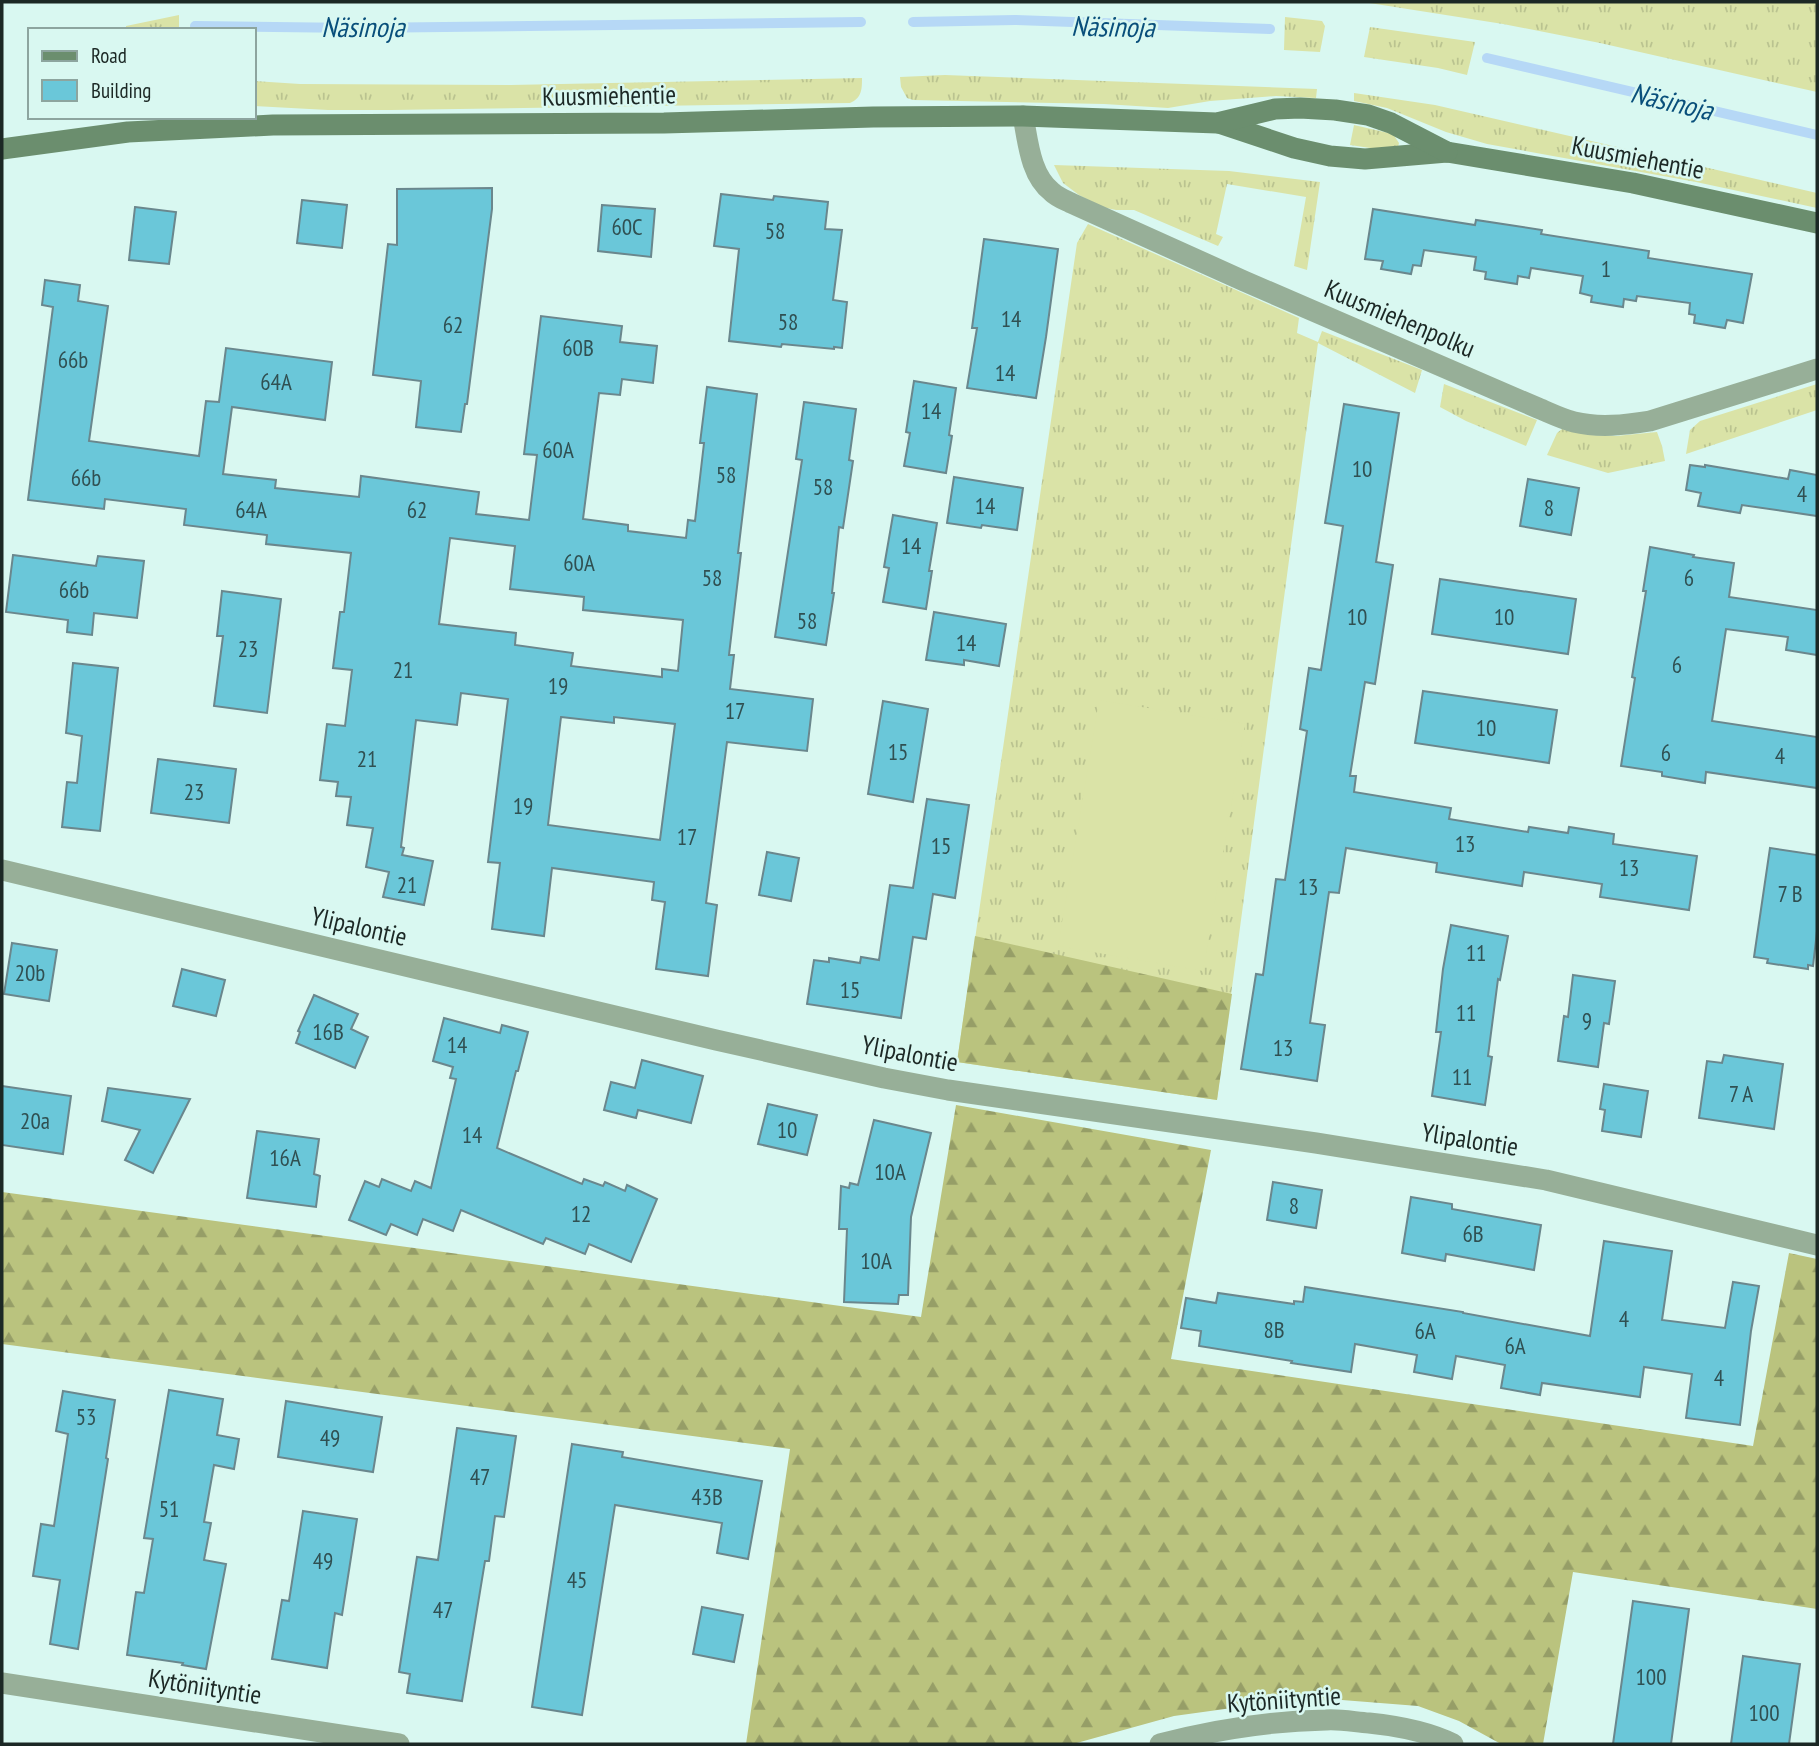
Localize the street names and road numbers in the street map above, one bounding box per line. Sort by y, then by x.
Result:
street label: Kuusmiehentie [542,77,676,113]
street label: Kuusmiehentie [1569,128,1707,186]
street label: Kuusmiehenpolku [1320,271,1480,365]
street label: Ylipalontie [308,899,410,953]
street label: Ylipalontie [859,1028,961,1078]
street label: Ylipalontie [1419,1115,1521,1163]
street label: Kytöniityntie [146,1661,264,1711]
street label: Kytöniityntie [1226,1679,1342,1719]

